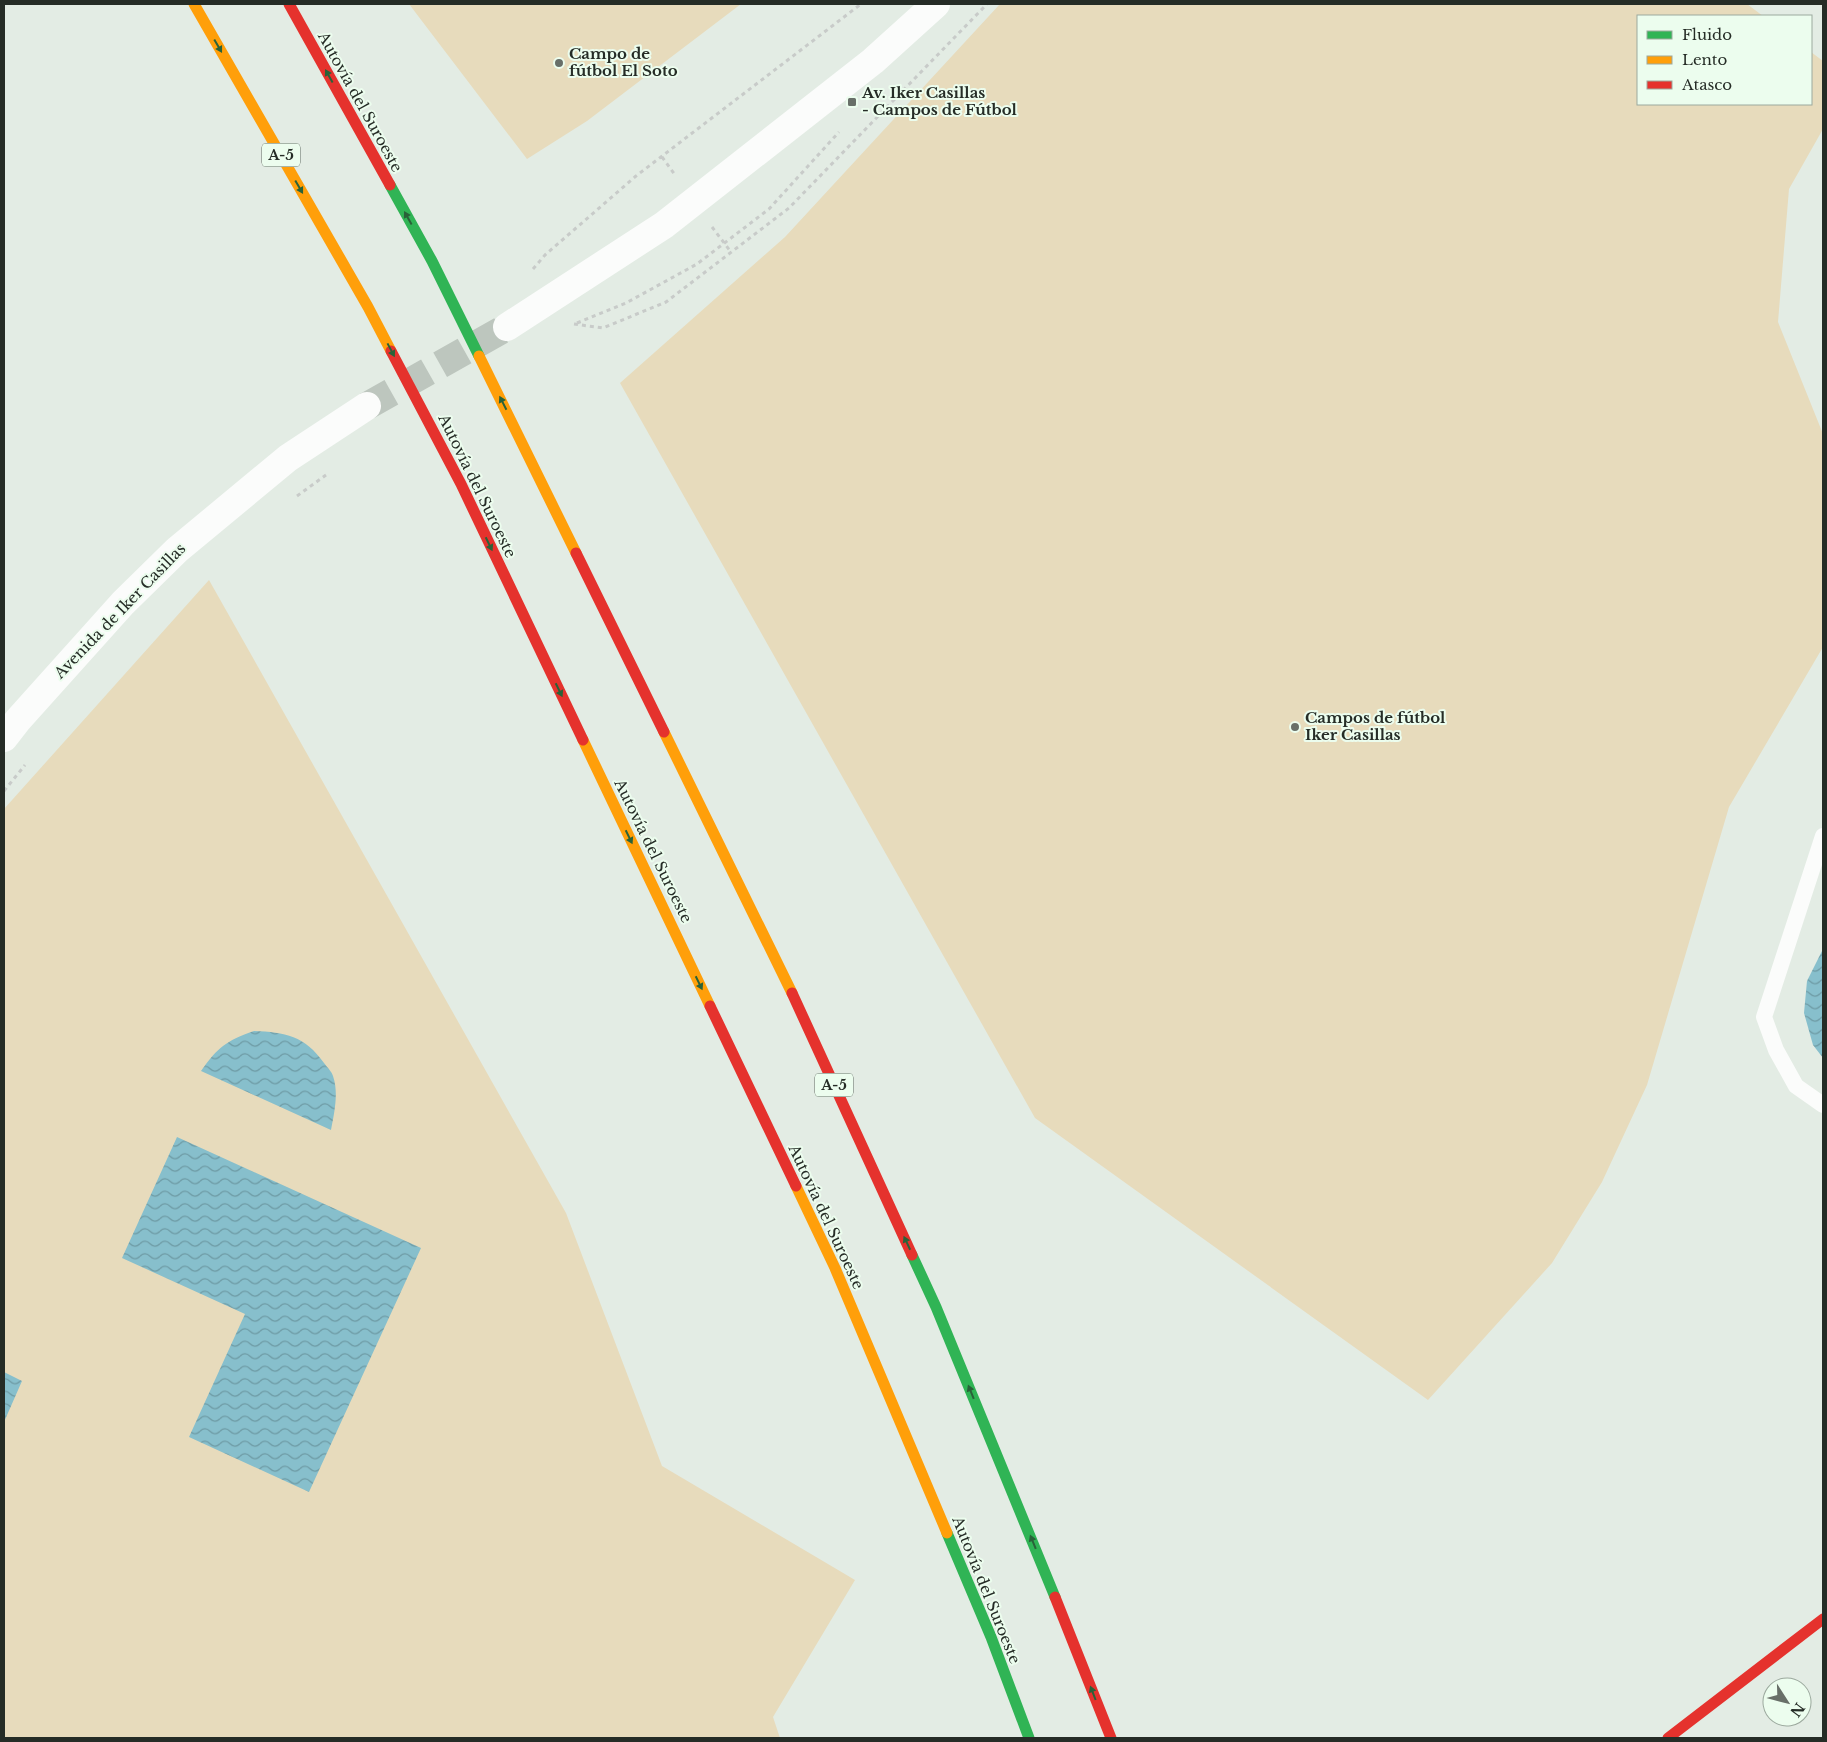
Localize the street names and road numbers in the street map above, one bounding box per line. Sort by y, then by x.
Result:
street label: Autovía del Suroeste [313,27,407,175]
road number: A-5 [262,144,300,166]
street label: Autovía del Suroeste [434,410,520,561]
street label: Avenida de Iker Casillas [49,539,189,683]
street label: Autovía del Suroeste [610,775,696,926]
road number: A-5 [815,1074,853,1096]
street label: Autovía del Suroeste [784,1141,868,1292]
street label: Autovía del Suroeste [948,1512,1025,1666]

